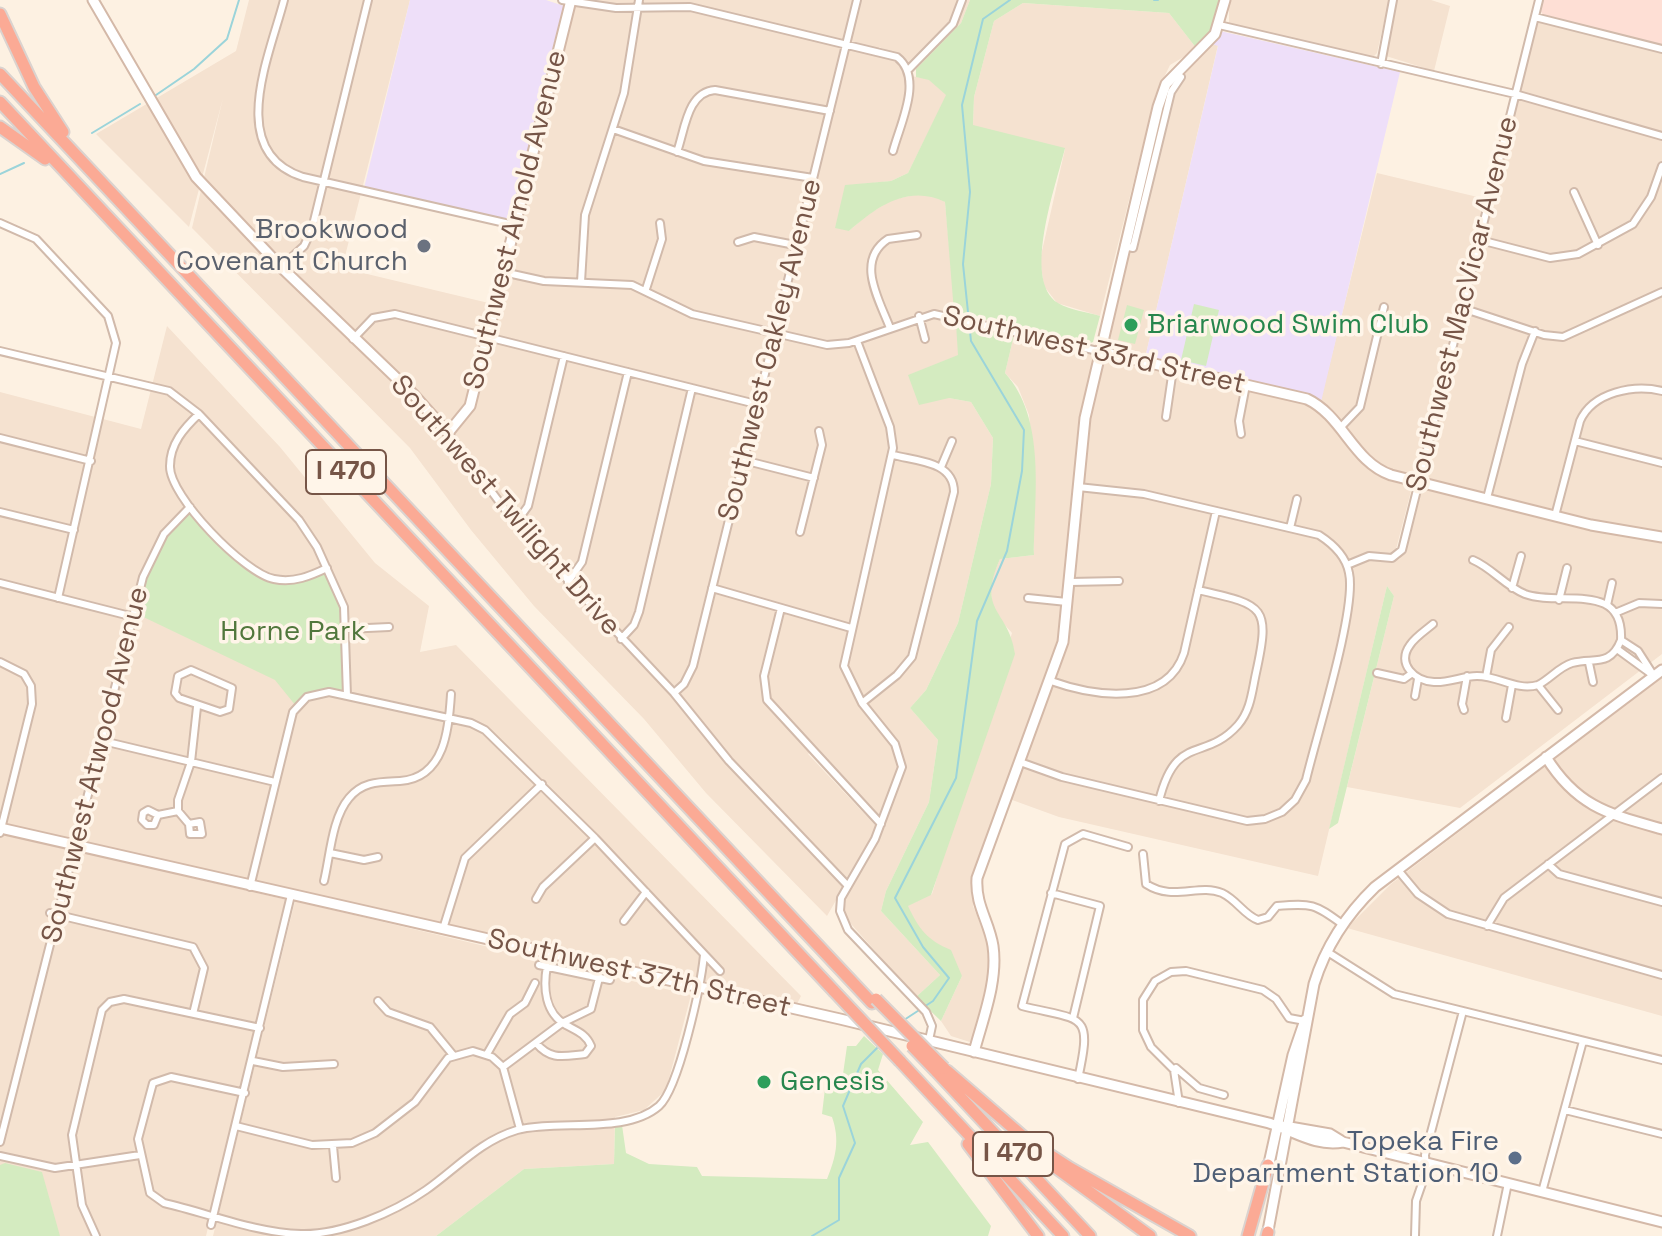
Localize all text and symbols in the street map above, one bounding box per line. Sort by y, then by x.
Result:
street label: Southwest Arnold Avenue [458,47,574,393]
street label: Southwest MacVicar Avenue [1400,113,1526,495]
street label: Southwest Oakley Avenue [712,176,830,524]
place label: Brookwood Covenant Church [176,213,408,279]
marker: Brookwood Covenant Church [415,237,433,255]
street label: Southwest 33rd Street [939,300,1249,402]
place label: Briarwood Swim Club [1147,308,1429,342]
marker: Briarwood Swim Club [1122,316,1140,334]
street label: Southwest Twilight Drive [383,369,627,643]
road number: I 470 [306,450,386,494]
street label: Southwest Atwood Avenue [35,584,157,946]
park label: Horne Park [220,615,366,649]
street label: Southwest 37th Street [484,923,794,1025]
place label: Genesis [780,1065,885,1099]
marker: Genesis [755,1073,773,1091]
place label: Topeka Fire Department Station 10 [1193,1125,1499,1191]
road number: I 470 [973,1132,1053,1176]
marker: Topeka Fire Department Station 10 [1506,1149,1524,1167]

